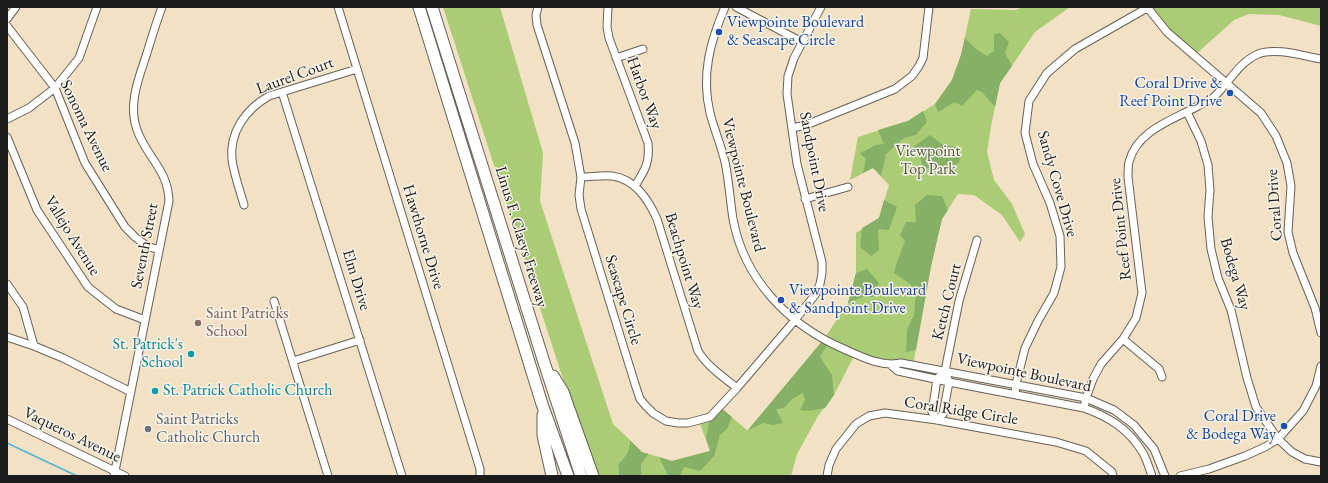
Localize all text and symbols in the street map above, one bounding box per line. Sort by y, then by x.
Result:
place label: Viewpointe Boulevard & Seascape Circle [727,13,864,51]
marker: Viewpointe Boulevard & Seascape Circle [714,27,724,37]
street label: Laurel Court [254,53,336,99]
street label: Harbor Way [622,54,666,132]
place label: Coral Drive & Reef Point Drive [1119,74,1222,112]
street label: Sonoma Avenue [56,77,116,175]
marker: Coral Drive & Reef Point Drive [1225,88,1235,98]
street label: Sandpoint Drive [795,110,833,214]
street label: Viewpointe Boulevard [717,116,769,254]
street label: Sandy Cove Drive [1033,129,1081,239]
park label: Viewpoint Top Park [895,142,961,180]
street label: Linus F. Claeys Freeway [490,164,552,310]
street label: Coral Drive [1263,168,1287,242]
street label: Reef Point Drive [1106,177,1136,281]
street label: Hawthorne Drive [398,182,448,292]
street label: Vallejo Avenue [40,193,104,279]
street label: Seventh Street [127,202,163,290]
street label: Beachpoint Way [660,210,708,312]
street label: Bodega Way [1216,236,1254,312]
street label: Elm Drive [338,247,374,313]
street label: Seascape Circle [600,253,646,347]
street label: Ketch Court [928,262,966,342]
place label: Viewpointe Boulevard & Sandpoint Drive [789,281,926,319]
marker: Viewpointe Boulevard & Sandpoint Drive [776,295,786,305]
place label: Saint Patricks School [206,304,288,342]
marker: Saint Patricks School [193,318,203,328]
place label: St. Patrick's School [113,335,183,373]
marker: St. Patrick's School [186,349,196,359]
street label: Viewpointe Boulevard [955,349,1093,397]
place label: St. Patrick Catholic Church [163,381,333,401]
marker: St. Patrick Catholic Church [150,386,160,396]
street label: Coral Ridge Circle [903,393,1019,429]
street label: Vaqueros Avenue [20,403,124,467]
place label: Coral Drive & Bodega Way [1186,407,1276,445]
place label: Saint Patricks Catholic Church [156,410,260,448]
marker: Coral Drive & Bodega Way [1279,421,1289,431]
marker: Saint Patricks Catholic Church [143,424,153,434]

